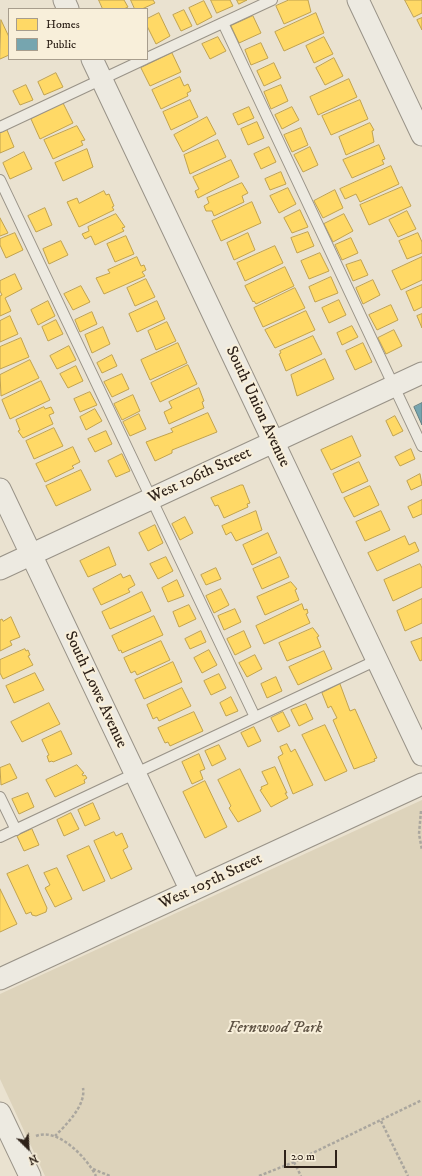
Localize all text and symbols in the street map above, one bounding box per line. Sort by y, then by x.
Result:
legend [8,8,148,60]
text: Homes [46,17,80,32]
text: Public [46,37,76,52]
street label: South Union Avenue [221,344,293,470]
street label: West 106th Street [145,444,255,508]
street label: South Lowe Avenue [60,629,130,751]
street label: West 105th Street [156,850,266,914]
park label: Fernwood Park [228,1019,322,1039]
north arrow [8,1128,48,1168]
scale bar [286,1142,339,1168]
text: 20 m [291,1149,315,1164]
text: N [26,1151,40,1167]

